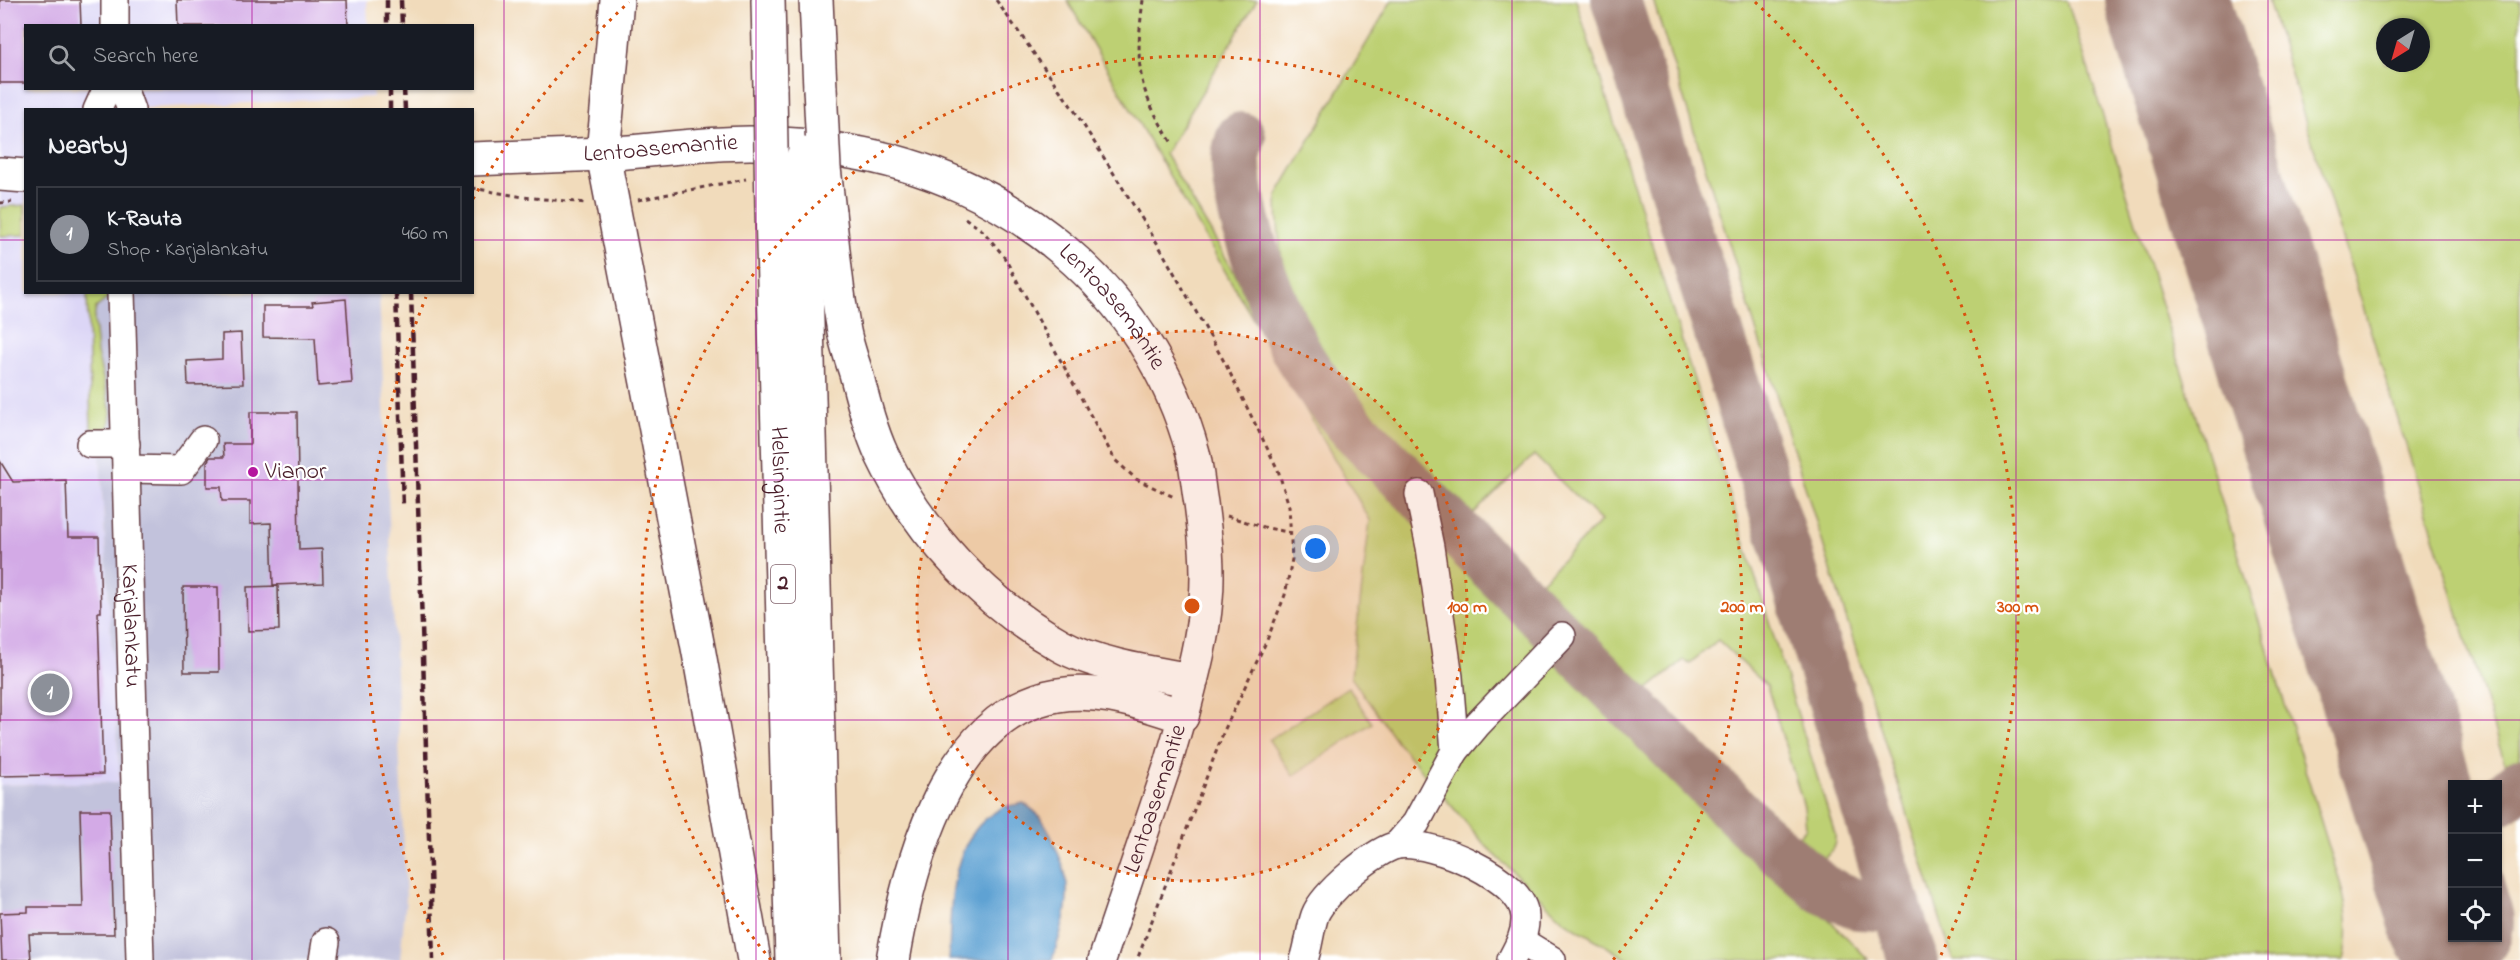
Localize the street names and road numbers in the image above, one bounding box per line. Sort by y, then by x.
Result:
street label: Lentoasemantie [583,126,739,172]
street label: Lentoasemantie [1050,235,1175,376]
street label: Helsingintie [760,426,798,534]
street label: Karjalankatu [111,563,150,688]
road number: 2 [771,565,795,603]
street label: Lentoasemantie [1115,720,1196,878]

